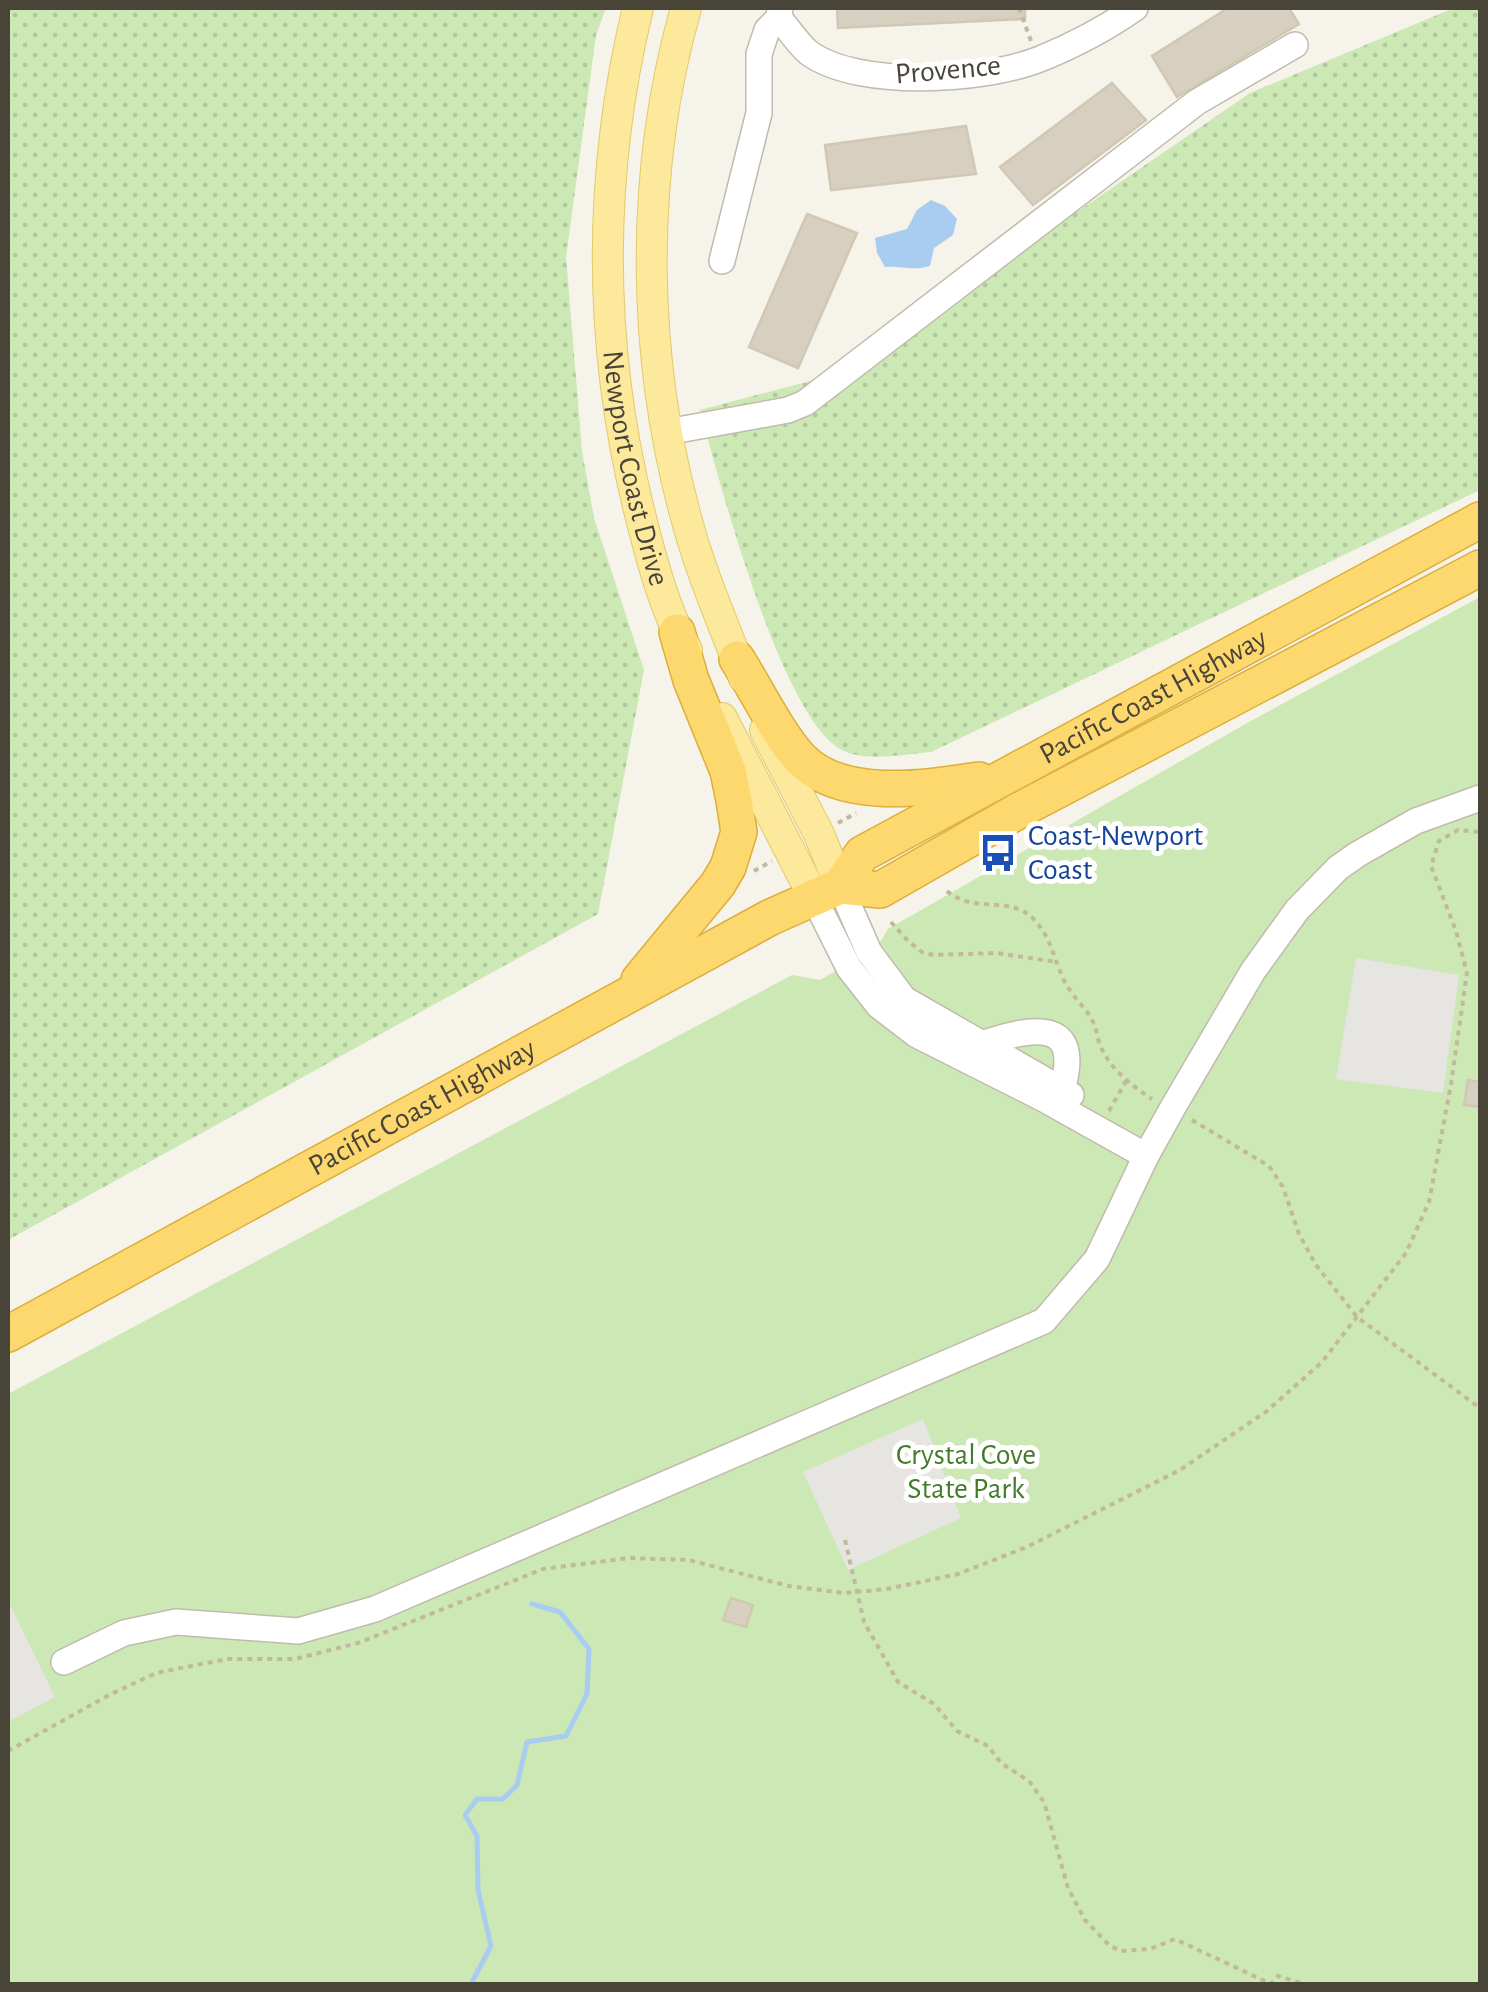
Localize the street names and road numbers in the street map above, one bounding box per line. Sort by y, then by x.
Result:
street label: Provence [894,50,1002,90]
street label: Newport Coast Drive [597,349,674,590]
street label: Pacific Coast Highway [1035,623,1272,770]
street label: Pacific Coast Highway [304,1034,541,1182]

